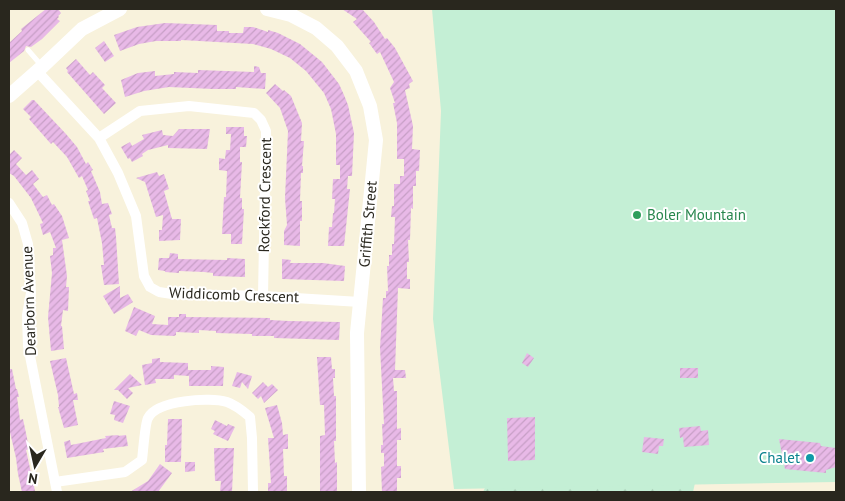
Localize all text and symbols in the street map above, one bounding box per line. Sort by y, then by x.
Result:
street label: Rockford Crescent [254,137,275,253]
street label: Griffith Street [354,180,381,268]
place label: Boler Mountain [647,205,746,224]
marker: Boler Mountain [631,209,643,221]
street label: Dearborn Avenue [17,246,40,356]
street label: Widdicomb Crescent [169,283,299,306]
north arrow [10,441,60,491]
place label: Chalet [759,448,800,467]
marker: Chalet [804,452,816,464]
text: N [27,469,39,488]

